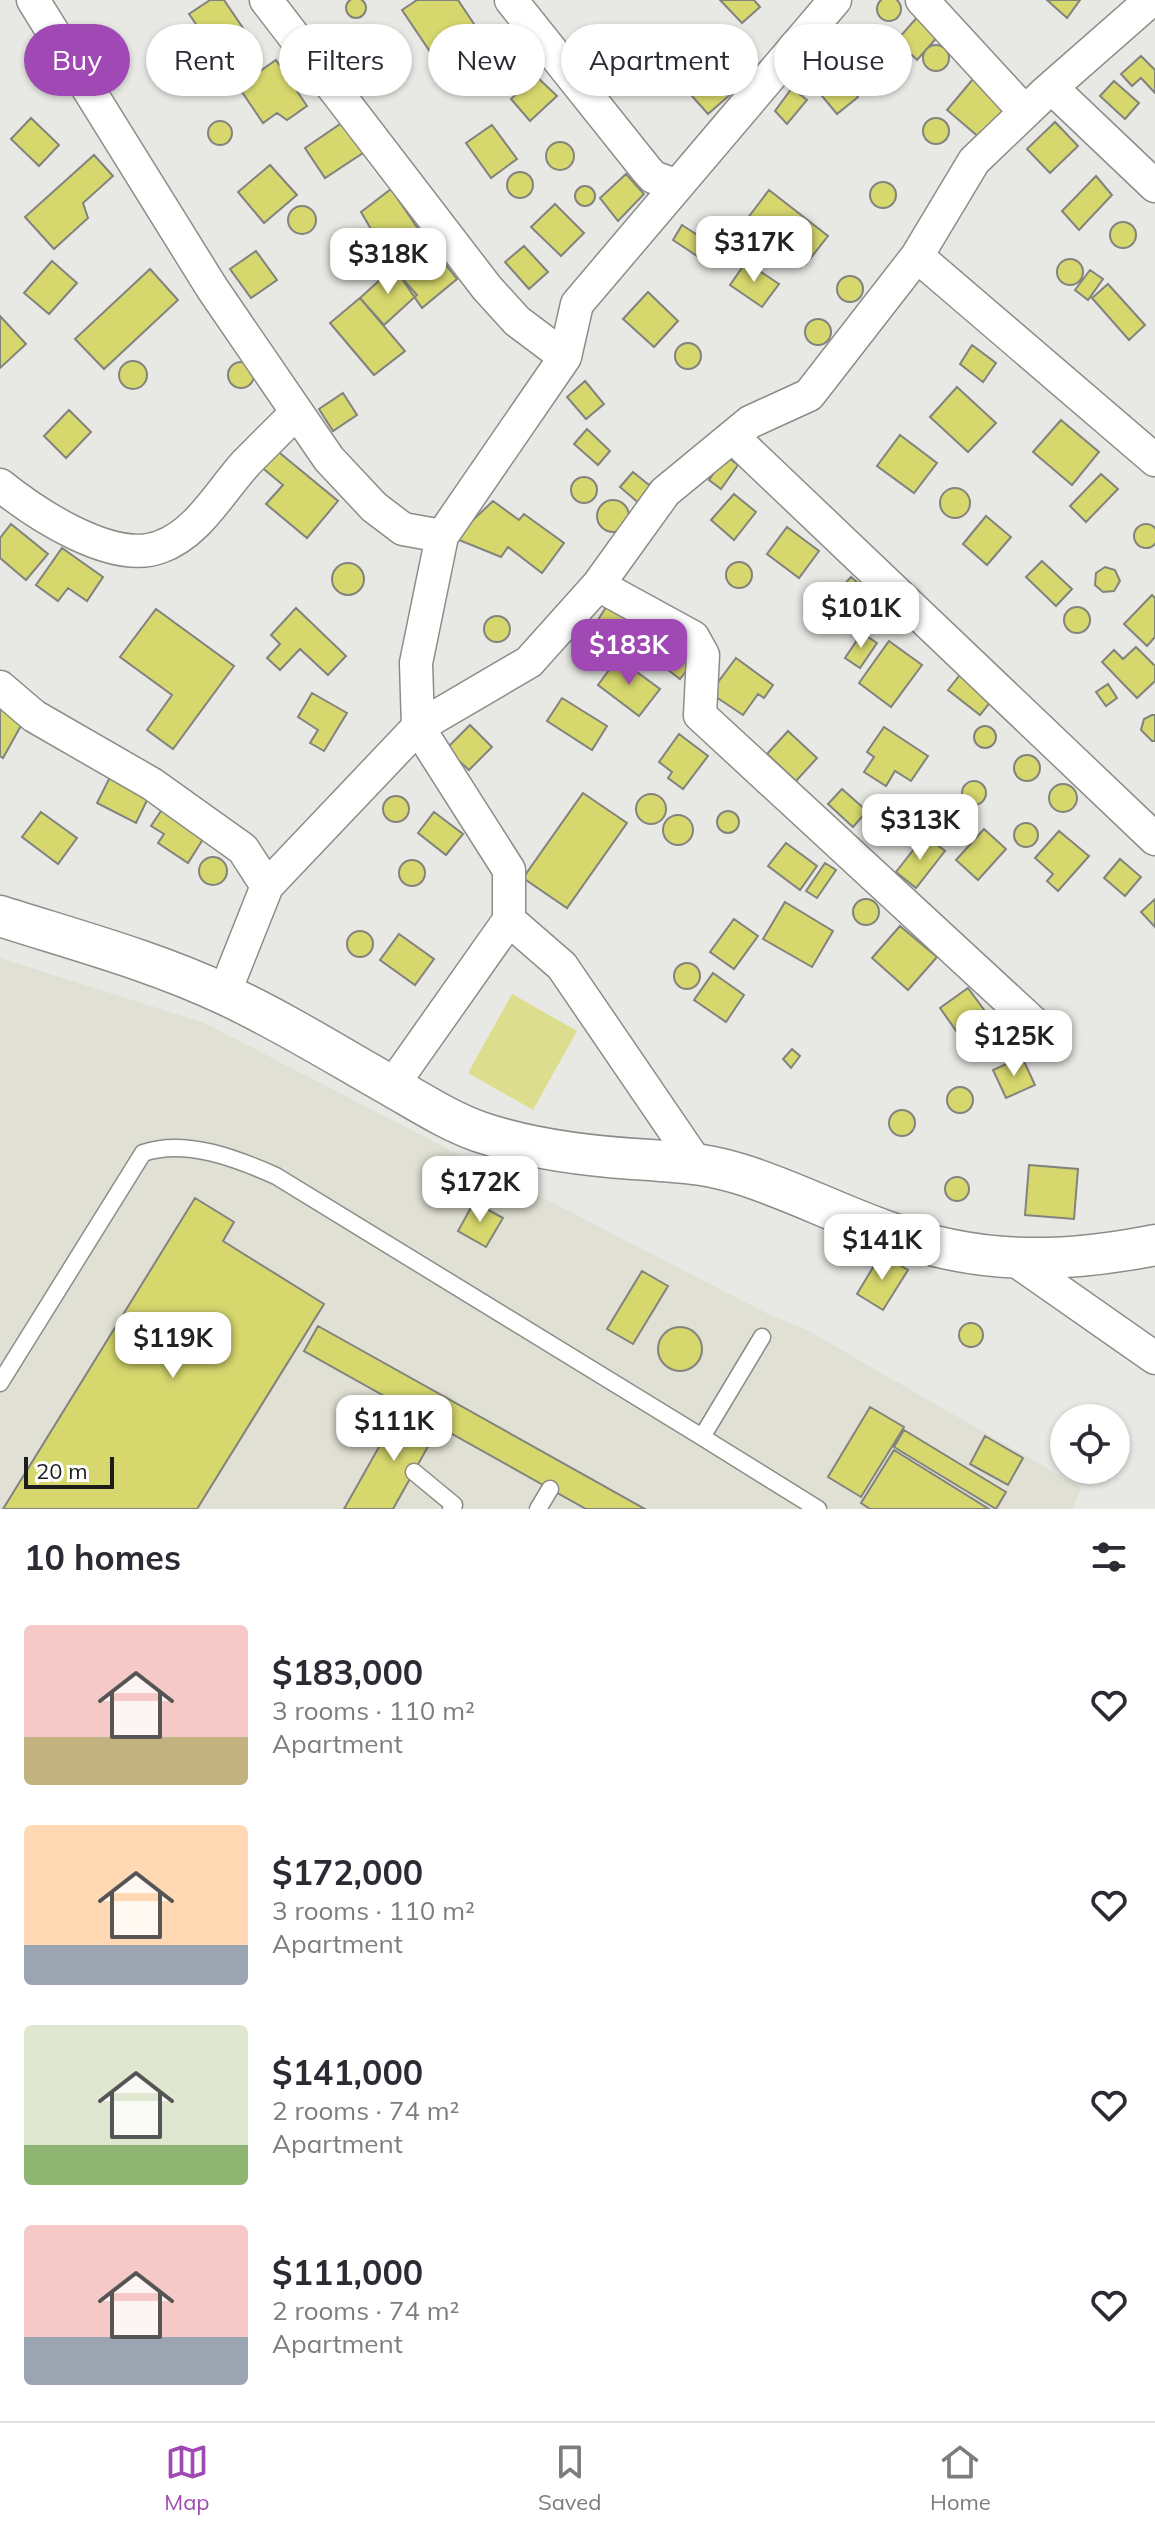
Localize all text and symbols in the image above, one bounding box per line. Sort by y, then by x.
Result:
chip: Buy [24,24,130,96]
chip: Rent [146,24,263,96]
chip: Filters [279,24,412,96]
chip: New [428,24,545,96]
chip: Apartment [561,24,758,96]
chip: House [774,24,912,96]
pin: $317K [698,216,810,284]
text: $317K [714,225,794,258]
pin: $318K [332,228,444,296]
text: $318K [348,237,428,270]
pin: $101K [805,582,917,650]
text: $101K [821,591,901,624]
pin: $183K [573,619,685,687]
text: $183K [589,628,669,661]
pin: $313K [864,794,976,862]
text: $313K [880,803,960,836]
pin: $125K [958,1010,1070,1078]
text: $125K [974,1019,1054,1052]
pin: $172K [424,1156,536,1224]
text: $172K [440,1165,520,1198]
pin: $141K [826,1214,938,1282]
text: $141K [842,1223,922,1256]
pin: $119K [117,1312,229,1380]
text: $119K [133,1321,213,1354]
pin: $111K [338,1395,450,1463]
text: $111K [354,1404,434,1437]
map controls [1050,1404,1130,1484]
button: locate [1050,1404,1130,1484]
scale bar [24,1453,114,1489]
text: 20 m [36,1457,87,1485]
icon: filters [1087,1535,1131,1579]
text: 10 homes [24,1536,181,1579]
text: $183,000 [272,1651,423,1694]
icon: home [88,1657,184,1753]
icon: heart [1087,1683,1131,1727]
text: 3 rooms · 110 m² [272,1694,475,1727]
text: Apartment [272,1727,403,1760]
text: $172,000 [272,1851,423,1894]
icon: home [88,1857,184,1953]
icon: heart [1087,1883,1131,1927]
text: 3 rooms · 110 m² [272,1894,475,1927]
text: Apartment [272,1927,403,1960]
text: $141,000 [272,2051,423,2094]
icon: home [88,2057,184,2153]
icon: heart [1087,2083,1131,2127]
text: 2 rooms · 74 m² [272,2094,459,2127]
text: Apartment [272,2127,403,2160]
text: $111,000 [272,2251,423,2294]
icon: home [88,2257,184,2353]
icon: heart [1087,2283,1131,2327]
text: 2 rooms · 74 m² [272,2294,459,2327]
text: Apartment [272,2327,403,2360]
tab: Map [164,2440,210,2516]
tab: Saved [538,2440,602,2516]
tab: Home [930,2440,991,2516]

